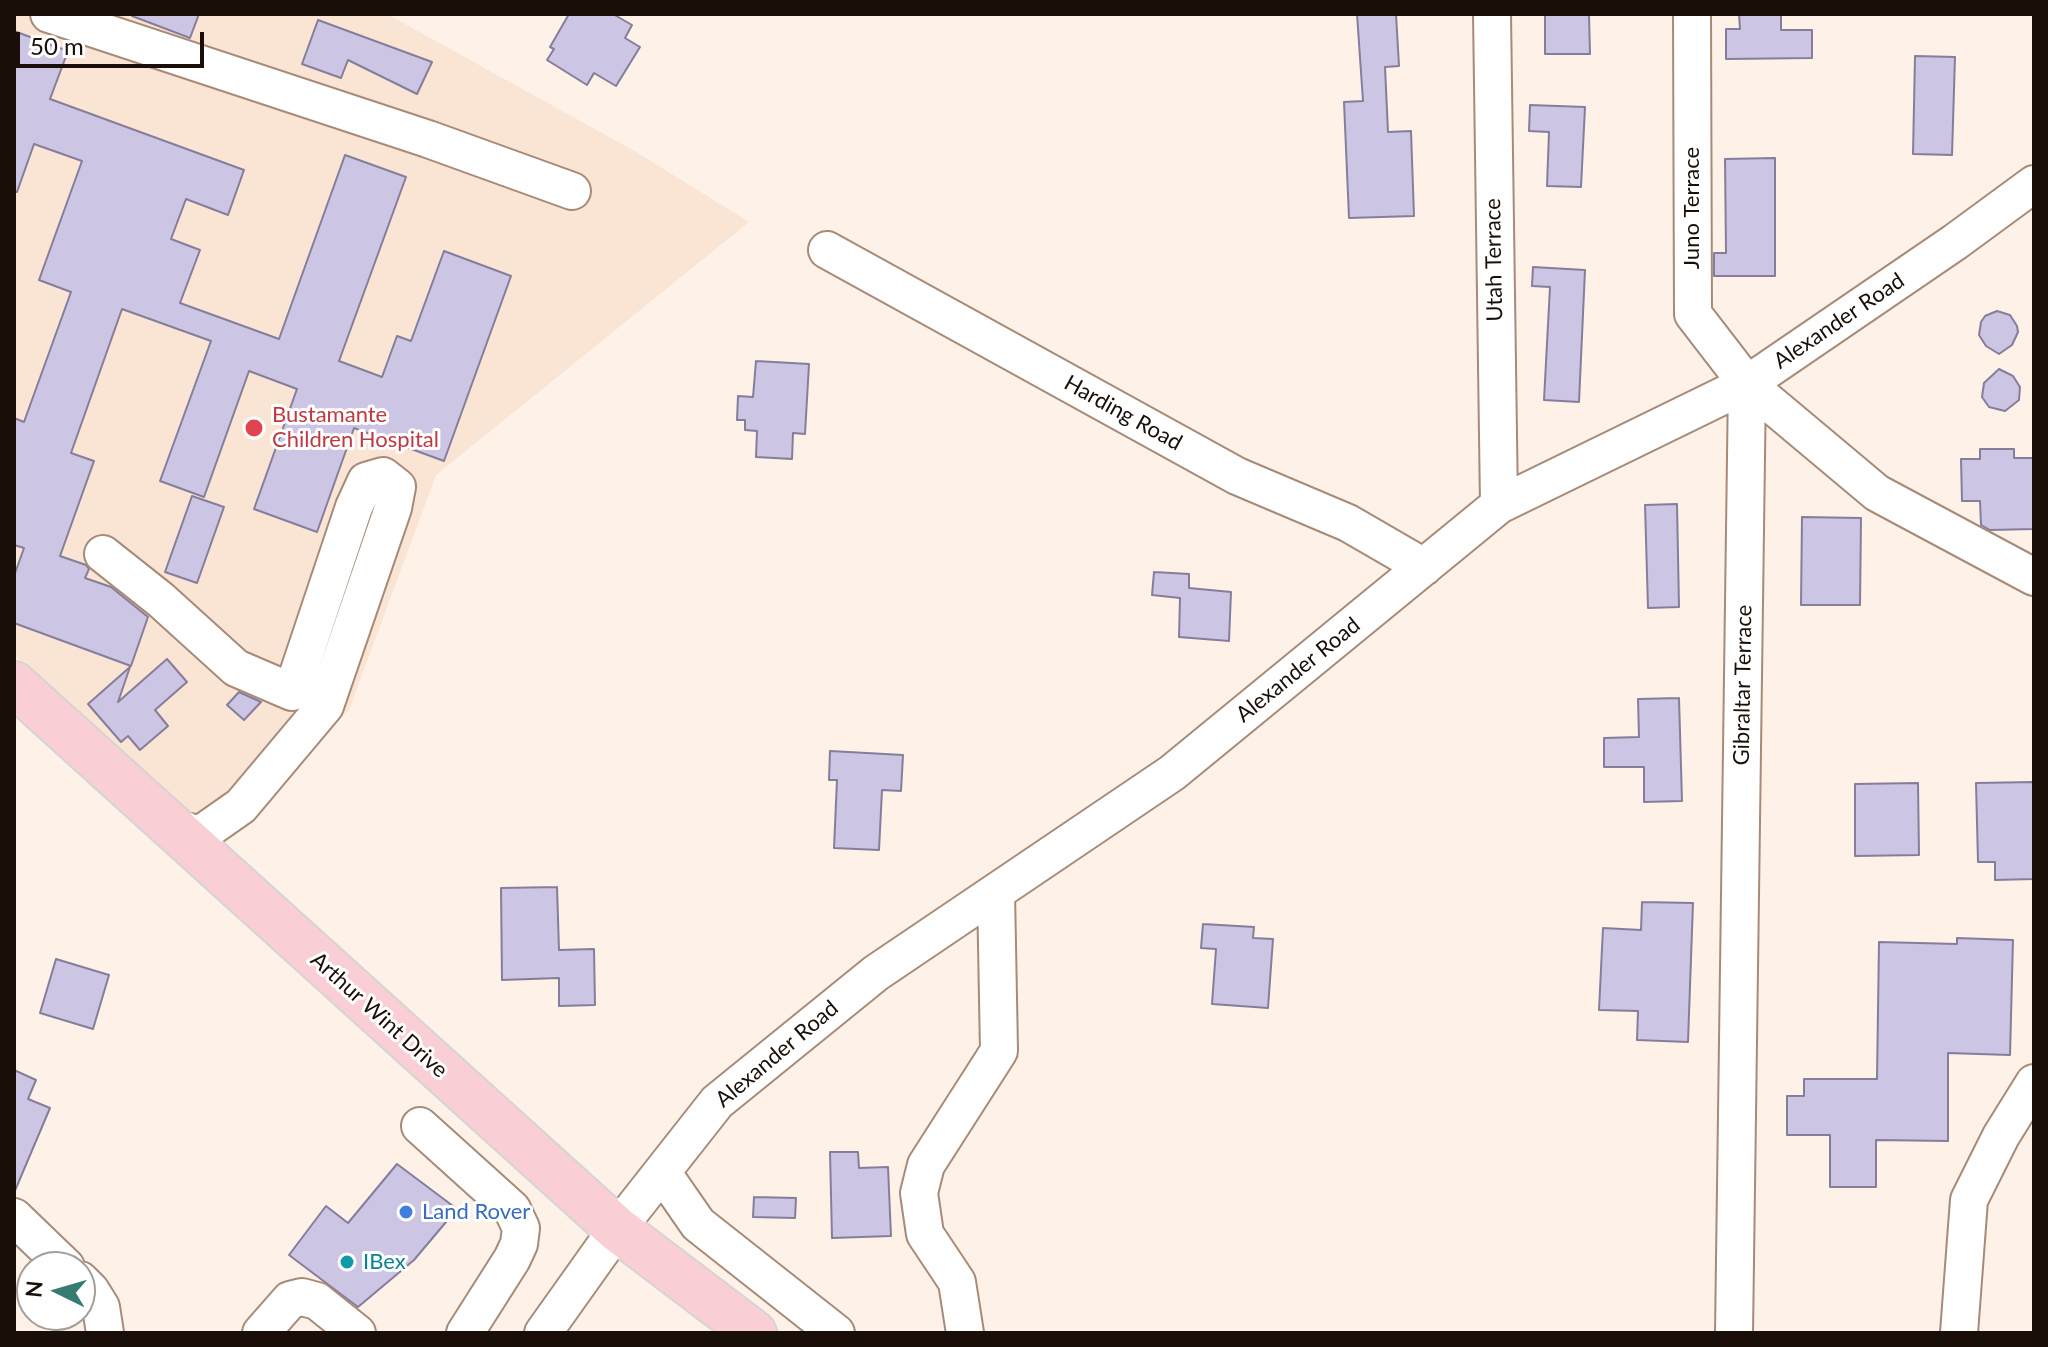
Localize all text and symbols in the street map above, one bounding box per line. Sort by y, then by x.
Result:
scale bar [20,16,208,66]
text: 50 m [30,31,84,60]
street label: Juno Terrace [1679,147,1705,269]
street label: Utah Terrace [1480,198,1508,322]
street label: Alexander Road [1769,268,1909,374]
street label: Harding Road [1059,370,1187,456]
place label: Bustamante Children Hospital [272,402,439,454]
marker: Bustamante Children Hospital [243,417,265,439]
street label: Gibraltar Terrace [1728,604,1758,766]
street label: Alexander Road [1231,612,1365,728]
street label: Arthur Wint Drive [305,947,453,1083]
street label: Alexander Road [710,995,844,1113]
place label: Land Rover [422,1199,530,1225]
marker: Land Rover [397,1203,415,1221]
place label: IBex [363,1249,406,1275]
north arrow [16,1251,96,1331]
marker: IBex [338,1253,356,1271]
text: N [19,1279,48,1299]

